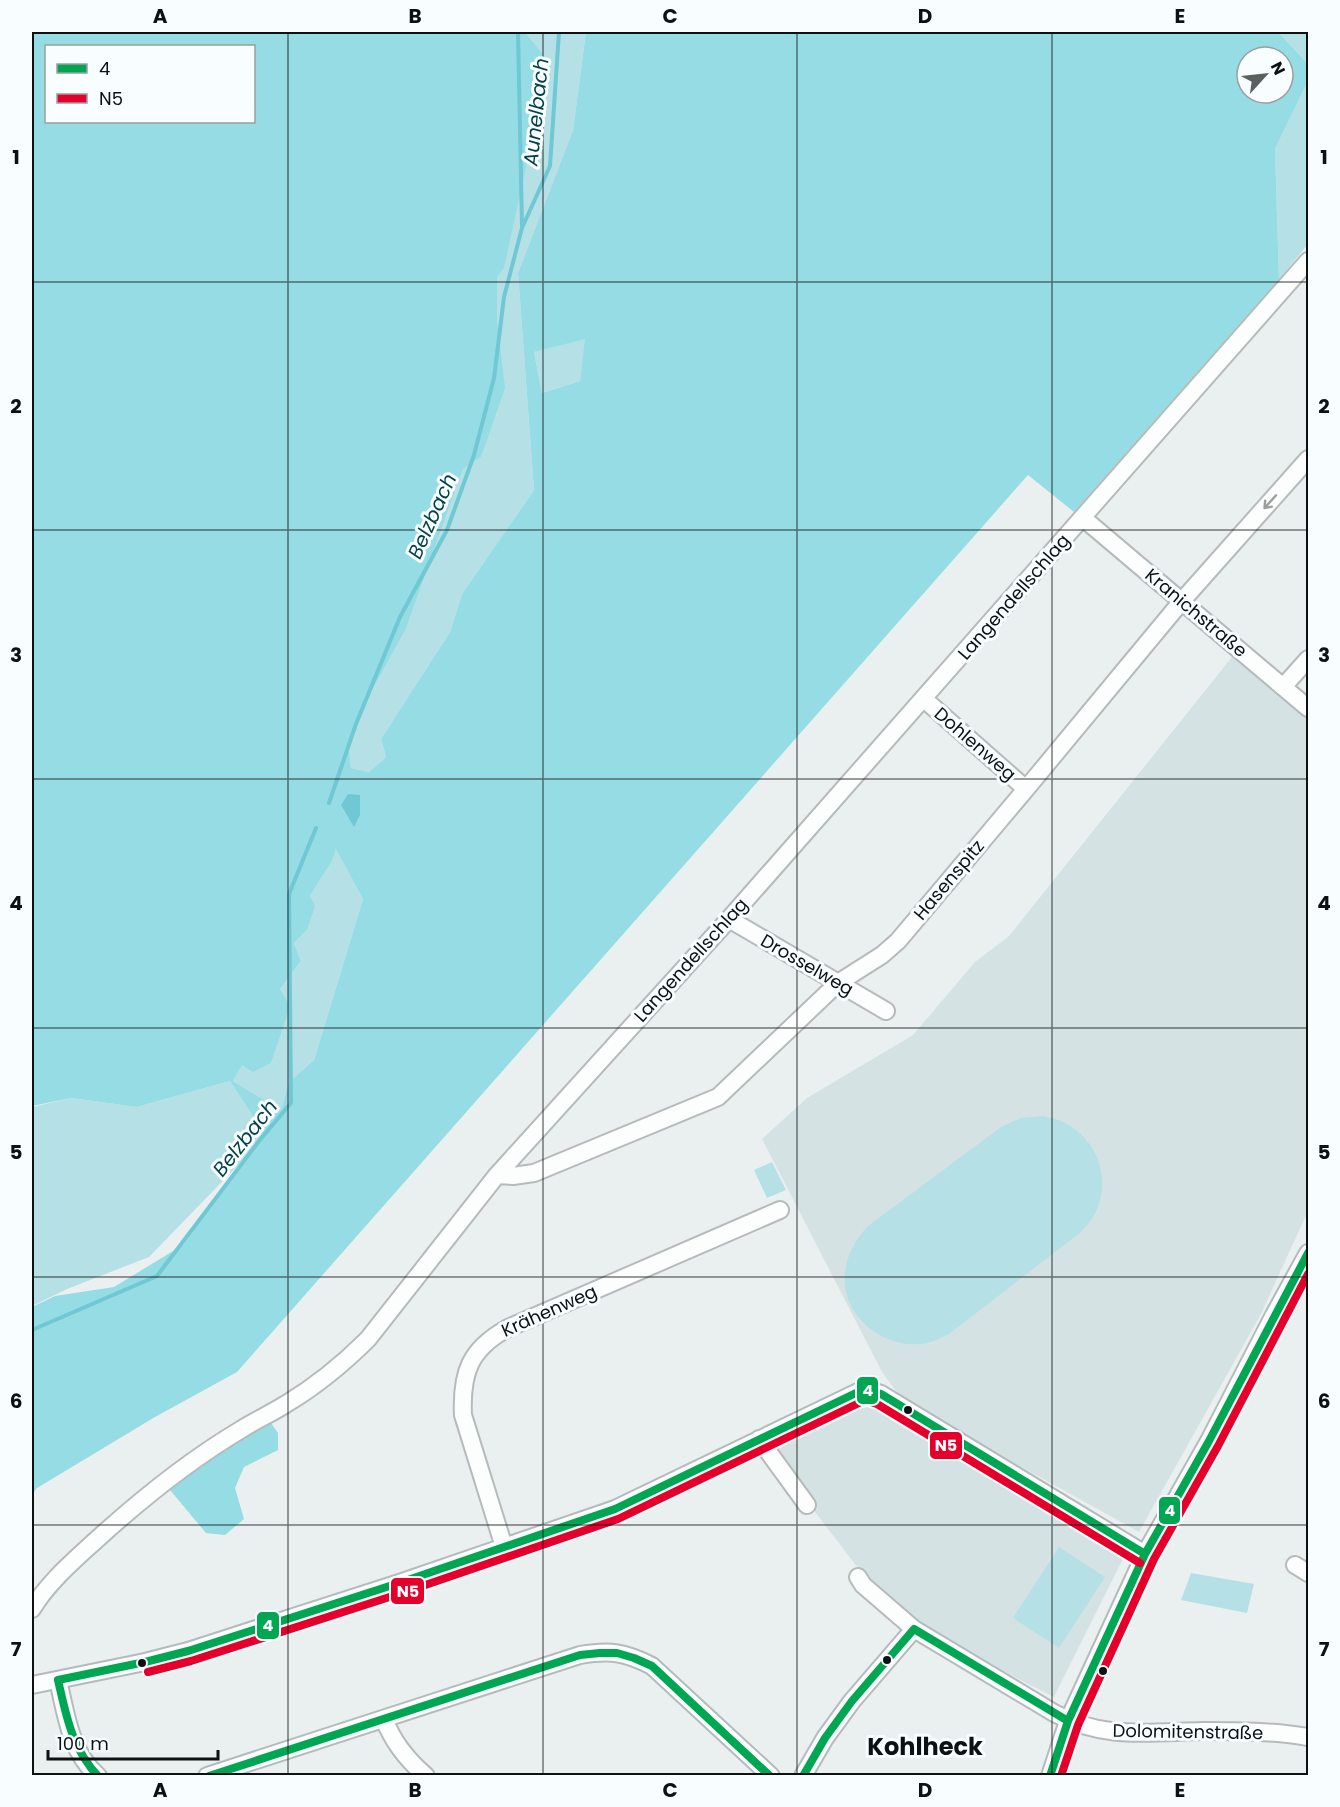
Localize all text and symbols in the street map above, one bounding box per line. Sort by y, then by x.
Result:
text: A [153,2,168,30]
text: B [408,2,422,30]
text: C [662,2,678,30]
text: D [918,2,932,30]
text: E [1175,2,1185,30]
legend [45,45,255,123]
north arrow [1235,45,1295,105]
text: 4 [99,56,110,81]
water label: Aunelbach [516,57,556,168]
text: N [1265,58,1291,79]
text: N5 [99,86,123,111]
text: 1 [12,143,20,171]
text: 1 [1320,143,1328,171]
text: 2 [10,392,22,420]
text: 2 [1318,392,1330,420]
water label: Belzbach [401,469,463,563]
one-way arrow [1263,494,1277,509]
street label: Langendellschlag [952,528,1075,665]
street label: Kranichstraße [1140,562,1253,663]
text: 3 [10,641,22,669]
text: 3 [1318,641,1330,669]
street label: Dohlenweg [929,701,1022,786]
street label: Hasenspitz [908,834,990,925]
text: 4 [9,889,23,917]
text: 4 [1317,889,1331,917]
street label: Langendellschlag [628,892,753,1027]
street label: Drosselweg [756,928,858,1001]
water label: Belzbach [206,1094,284,1182]
text: 5 [10,1138,23,1166]
text: 5 [1318,1138,1331,1166]
street label: Krähenweg [497,1278,600,1343]
line badge: 4 [856,1376,879,1405]
text: 4 [863,1379,874,1402]
text: 6 [10,1387,22,1415]
text: 6 [1318,1387,1330,1415]
unlabelled marker [902,1404,914,1416]
line badge: N5 [929,1431,963,1460]
text: N5 [935,1434,957,1457]
line badge: 4 [1158,1496,1181,1525]
text: 4 [1165,1499,1176,1522]
line badge: N5 [390,1577,425,1605]
text: N5 [397,1580,419,1603]
line badge: 4 [256,1611,280,1640]
text: 4 [263,1614,274,1637]
text: 7 [11,1635,22,1663]
text: 7 [1319,1635,1330,1663]
unlabelled marker [881,1654,893,1666]
unlabelled marker [136,1657,148,1669]
unlabelled marker [1097,1665,1109,1677]
street label: Dolomitenstraße [1112,1718,1264,1745]
scale bar [48,1723,218,1761]
district label: Kohlheck [867,1730,983,1763]
text: 100 m [57,1731,109,1756]
text: A [153,1776,168,1804]
text: B [408,1776,422,1804]
text: C [662,1776,678,1804]
text: D [918,1776,932,1804]
text: E [1175,1776,1185,1804]

